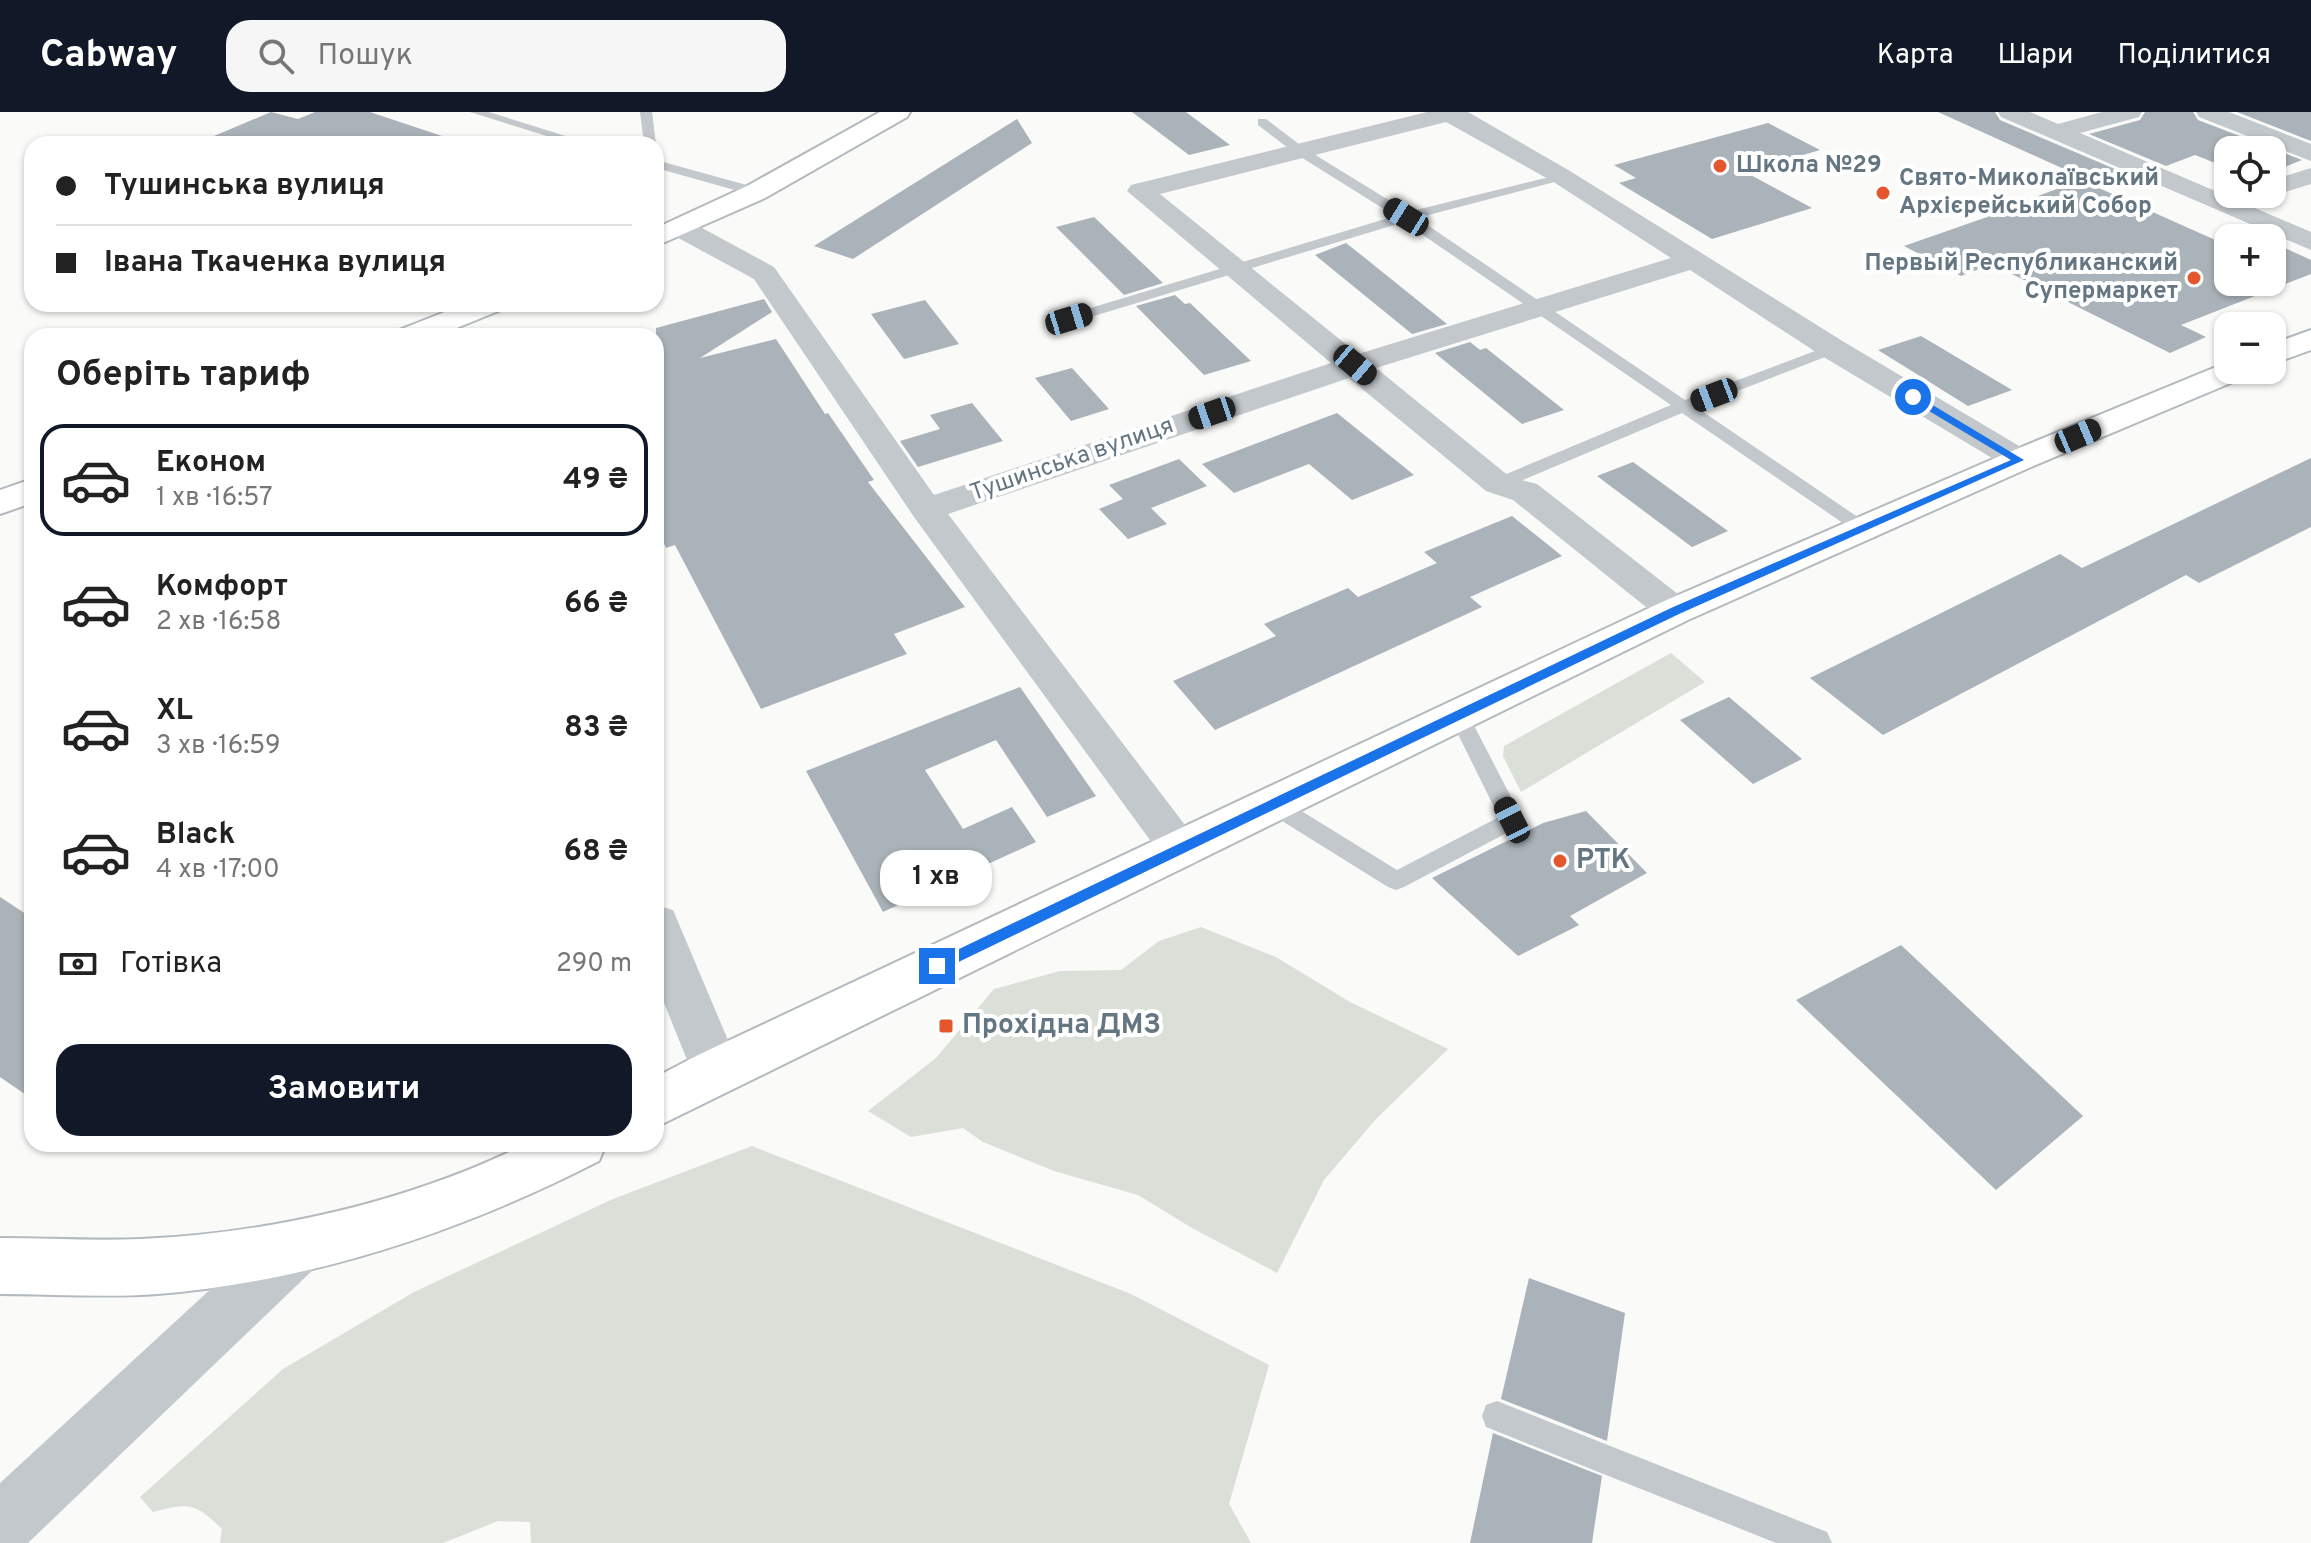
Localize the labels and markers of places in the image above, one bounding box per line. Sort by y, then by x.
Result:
place label: Школа №29 [1736,151,1882,181]
marker: Школа №29 [1711,157,1729,175]
place label: Свято-Миколаївський Архієрейський Собор [1899,164,2159,222]
marker: Свято-Миколаївський Архієрейський Собор [1874,184,1892,202]
place label: Первый Республиканский Супермаркет [1865,249,2178,307]
marker: Первый Республиканский Супермаркет [2185,269,2203,287]
place label: РТК [1576,843,1631,879]
marker: РТК [1551,852,1569,870]
place label: Прохідна ДМЗ [962,1008,1161,1044]
marker: Прохідна ДМЗ [937,1017,955,1035]

